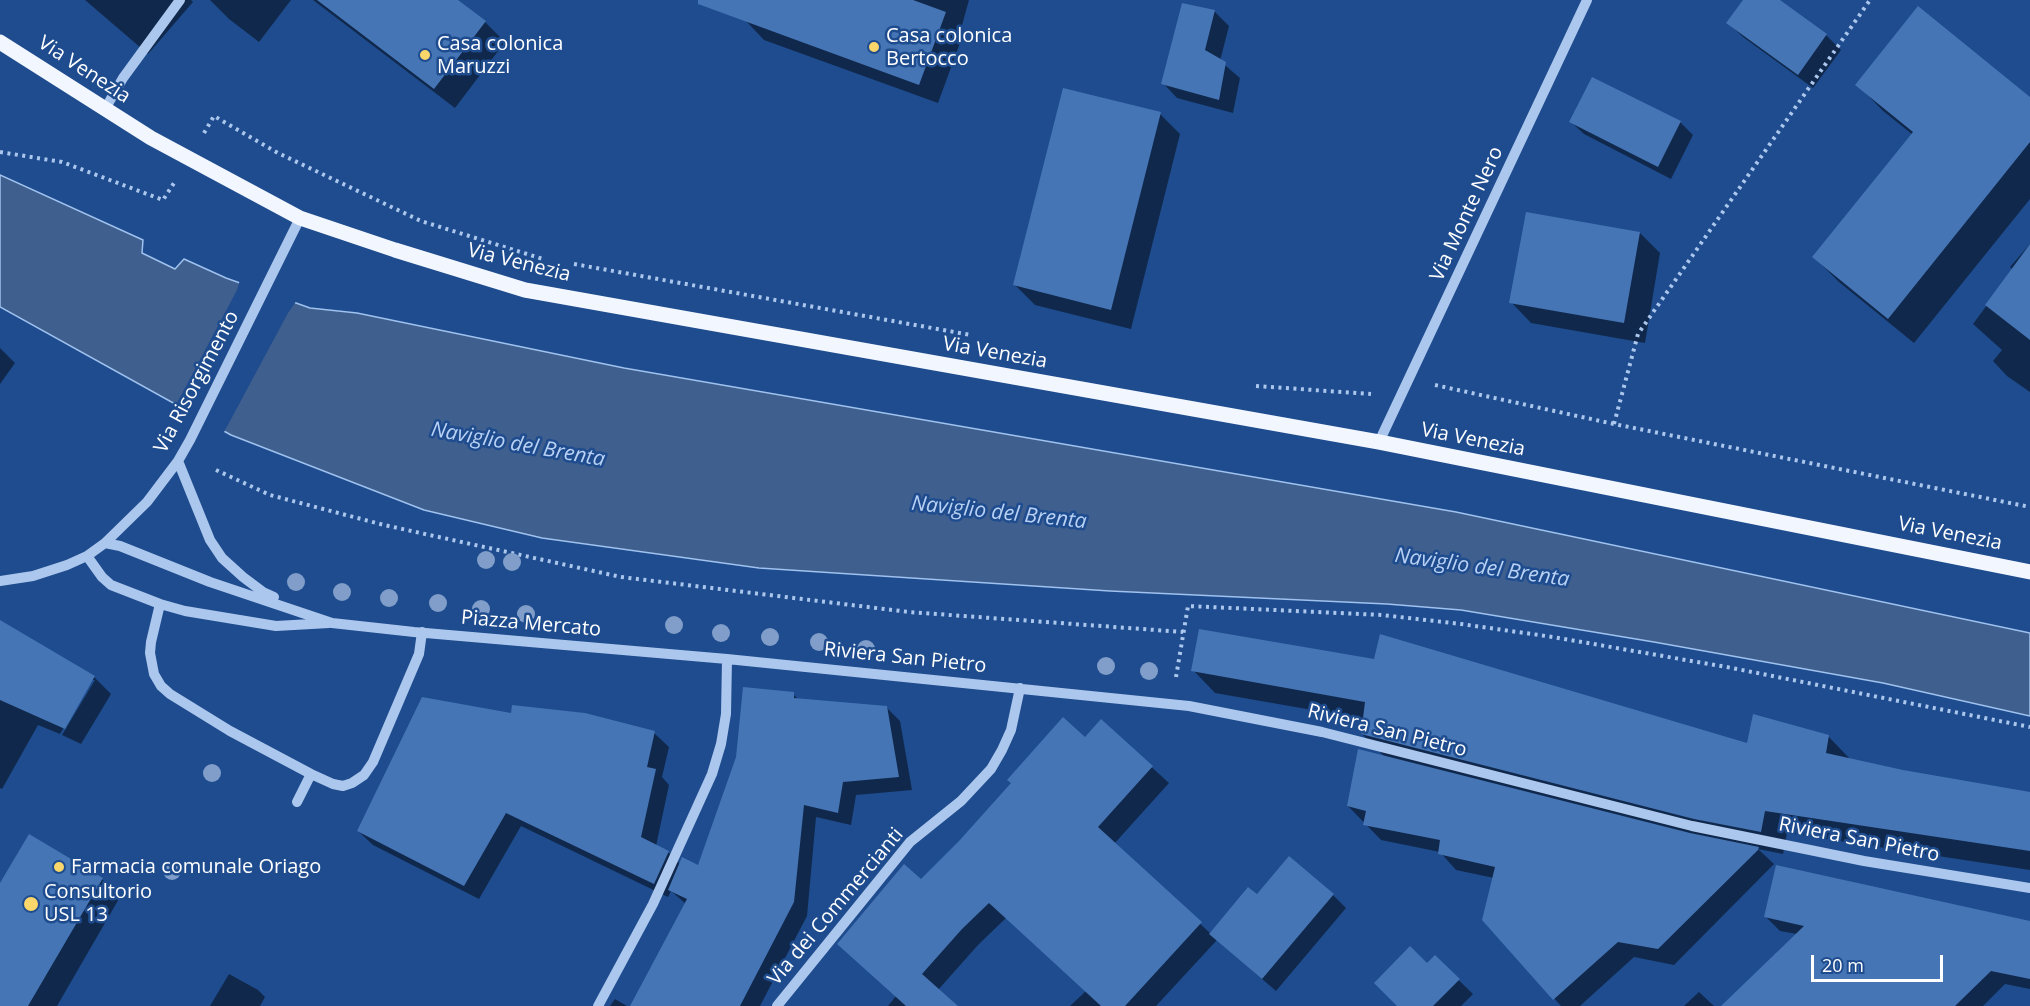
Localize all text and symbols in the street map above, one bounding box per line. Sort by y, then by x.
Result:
place label: Casa colonica Bertocco [886,24,1012,71]
street label: Via Venezia [33,31,135,109]
place label: Casa colonica Maruzzi [437,32,563,79]
marker: Casa colonica Bertocco [867,40,881,54]
marker: Casa colonica Maruzzi [418,48,432,62]
street label: Via Monte Nero [1425,143,1509,285]
street label: Via Venezia [465,239,573,287]
street label: Via Risorgimento [149,307,245,457]
street label: Via Venezia [941,332,1049,374]
water label: Naviglio del Brenta [429,417,607,473]
street label: Via Venezia [1419,418,1527,462]
water label: Naviglio del Brenta [910,491,1088,535]
street label: Via Venezia [1896,512,2004,556]
water label: Naviglio del Brenta [1393,543,1571,593]
street label: Piazza Mercato [460,606,602,642]
street label: Riviera San Pietro [823,638,987,678]
street label: Riviera San Pietro [1305,700,1469,762]
street label: Riviera San Pietro [1777,813,1941,867]
street label: Via dei Commercianti [763,823,909,991]
place label: Farmacia comunale Oriago [71,855,321,879]
marker: Farmacia comunale Oriago [52,860,66,874]
place label: Consultorio USL 13 [44,880,152,927]
marker: Consultorio USL 13 [22,895,40,913]
scale bar [1814,943,1946,981]
text: 20 m [1822,953,1864,977]

